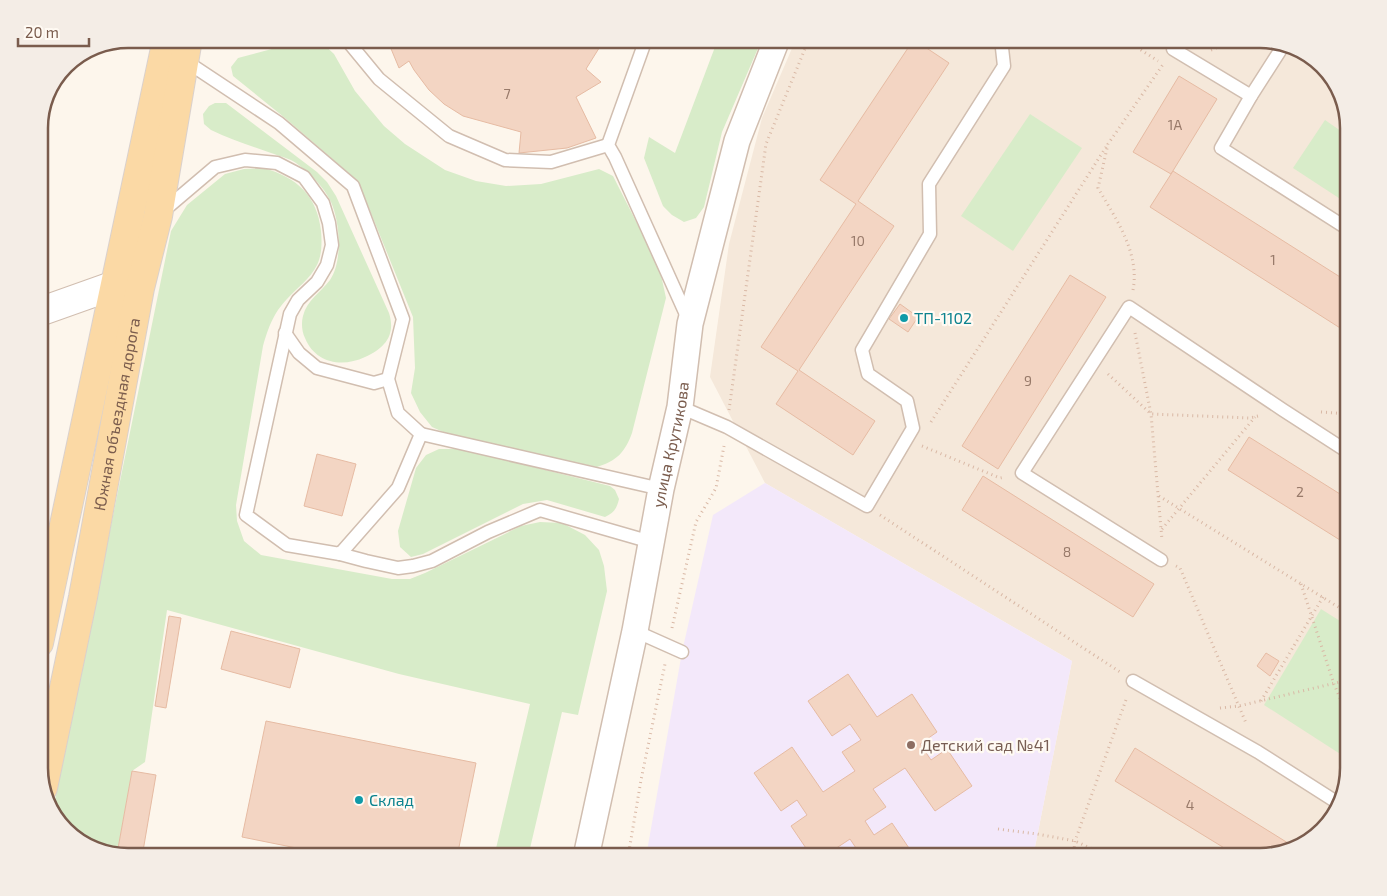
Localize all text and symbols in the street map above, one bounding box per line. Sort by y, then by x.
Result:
scale bar [18,15,89,47]
text: 20 m [25,23,59,41]
house number: 7 [503,85,511,102]
house number: 1А [1168,116,1182,133]
house number: 10 [851,232,865,249]
house number: 1 [1270,251,1276,268]
place label: ТП-1102 [914,308,972,327]
marker: ТП-1102 [898,312,910,324]
street label: Южная объездная дорога [89,316,143,512]
house number: 9 [1024,372,1032,389]
street label: улица Крутикова [648,381,692,509]
house number: 2 [1296,483,1304,500]
house number: 8 [1063,543,1071,560]
place label: Детский сад №41 [921,735,1050,754]
marker: Детский сад №41 [905,739,917,751]
place label: Склад [369,790,414,809]
marker: Склад [353,794,365,806]
house number: 4 [1186,796,1194,813]

